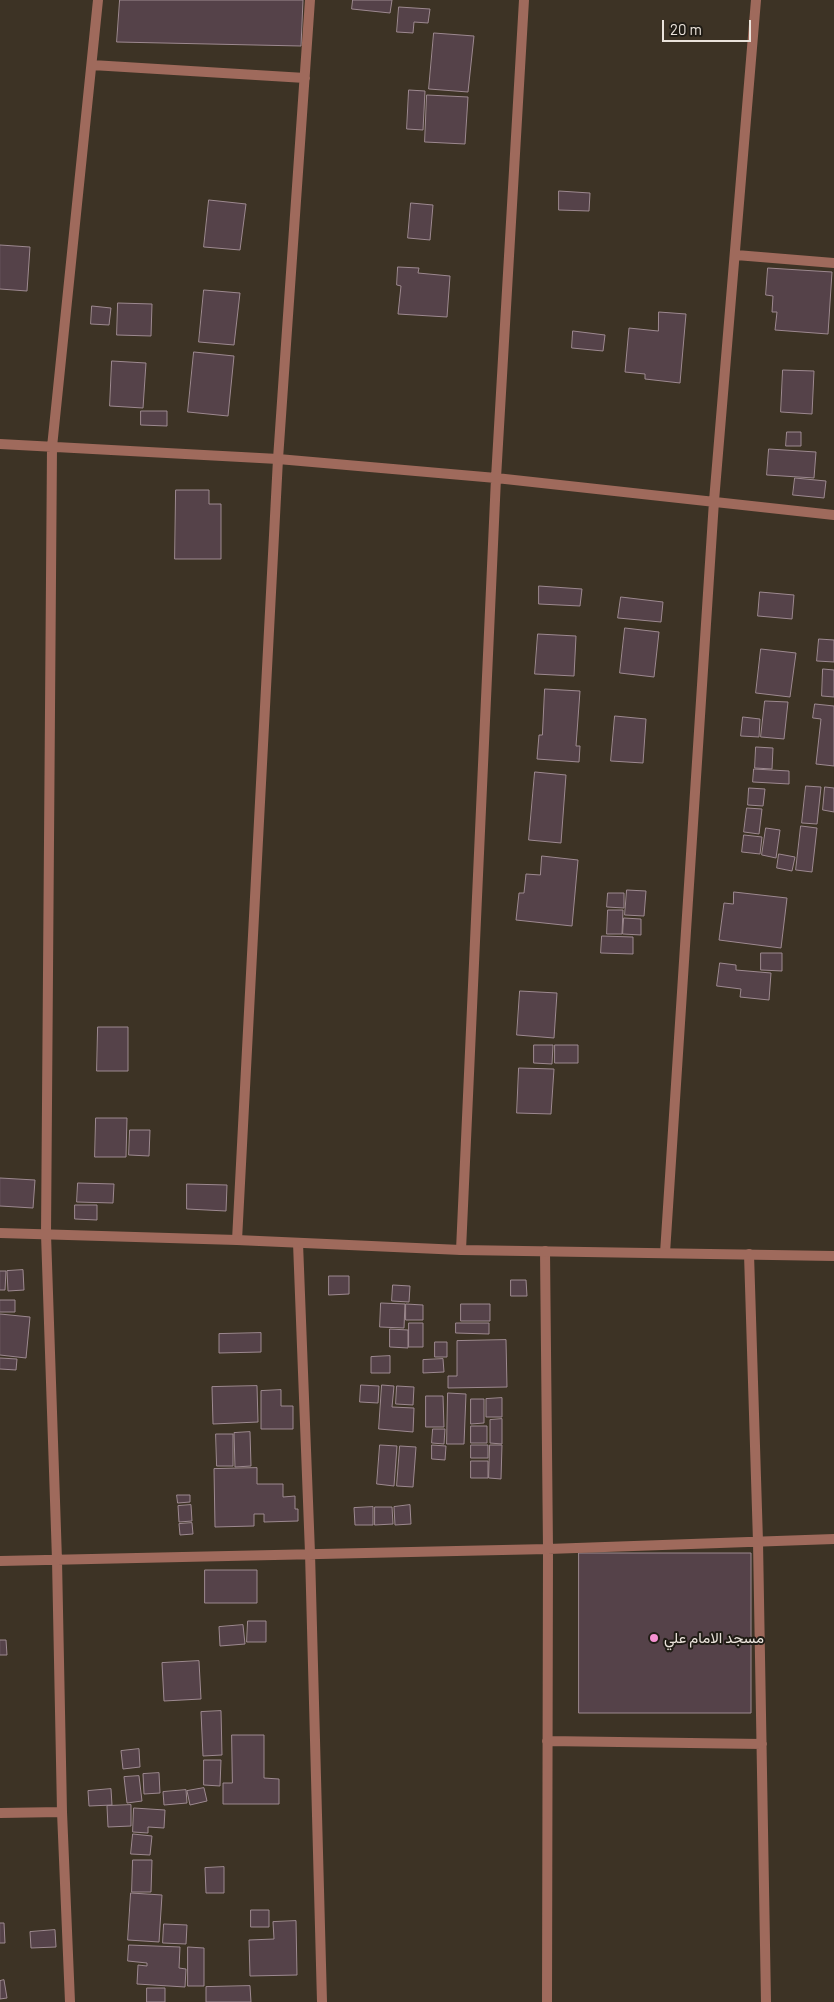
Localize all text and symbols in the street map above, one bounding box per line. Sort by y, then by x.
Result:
scale bar [664,10,753,42]
text: 20 m [670,20,702,38]
place label: مسجد الامام علي [664,1629,764,1647]
marker: مسجد الامام علي [648,1632,660,1644]

